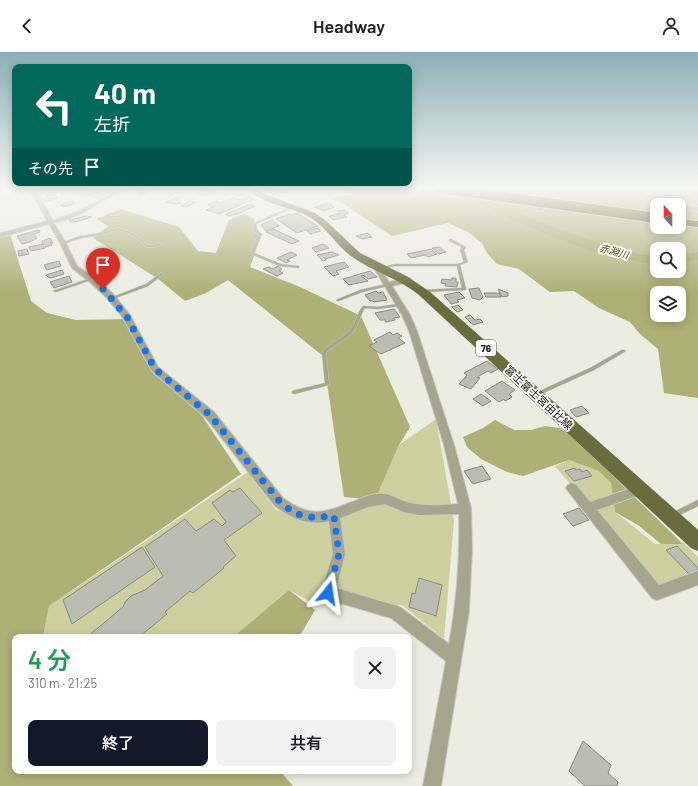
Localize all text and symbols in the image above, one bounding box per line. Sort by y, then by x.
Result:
icon: back [16,15,38,37]
text: Headway [313,15,385,37]
icon: person [660,15,682,37]
text: 40 m [94,76,156,110]
icon: left [28,80,80,132]
text: 左折 [94,113,130,135]
icon: arrive [81,156,103,178]
text: その先 [28,159,73,177]
north arrow [650,198,686,234]
map controls [650,198,686,322]
water label: 赤淵川 [598,241,631,261]
button: search [650,242,686,278]
pin [86,248,120,289]
icon: arrive [92,254,114,276]
button: layers [650,286,686,322]
road number: 76 [476,340,496,356]
street label: 富士富士宮由比線 [502,362,576,432]
position arrow [307,572,349,614]
text: 4 分 [28,645,71,674]
button: close [354,647,396,689]
text: 310 m · 21:25 [28,675,97,691]
button: 終了 [28,720,208,766]
button: 共有 [216,720,396,766]

